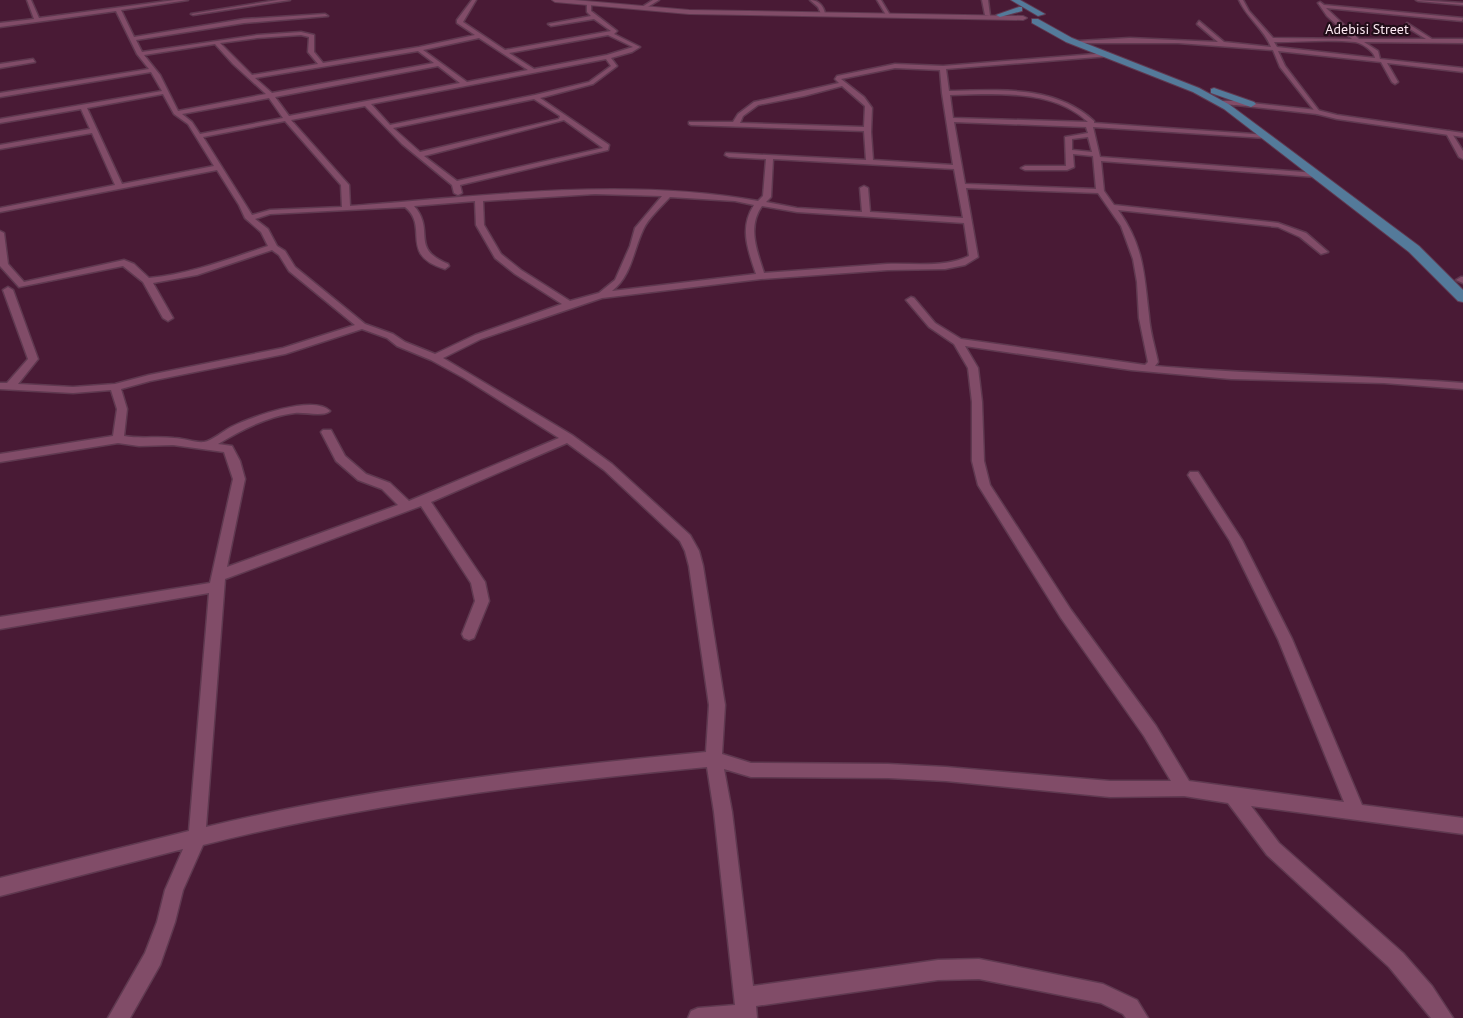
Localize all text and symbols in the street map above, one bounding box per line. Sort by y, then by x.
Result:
street label: Adebisi Street [1325,20,1409,38]

